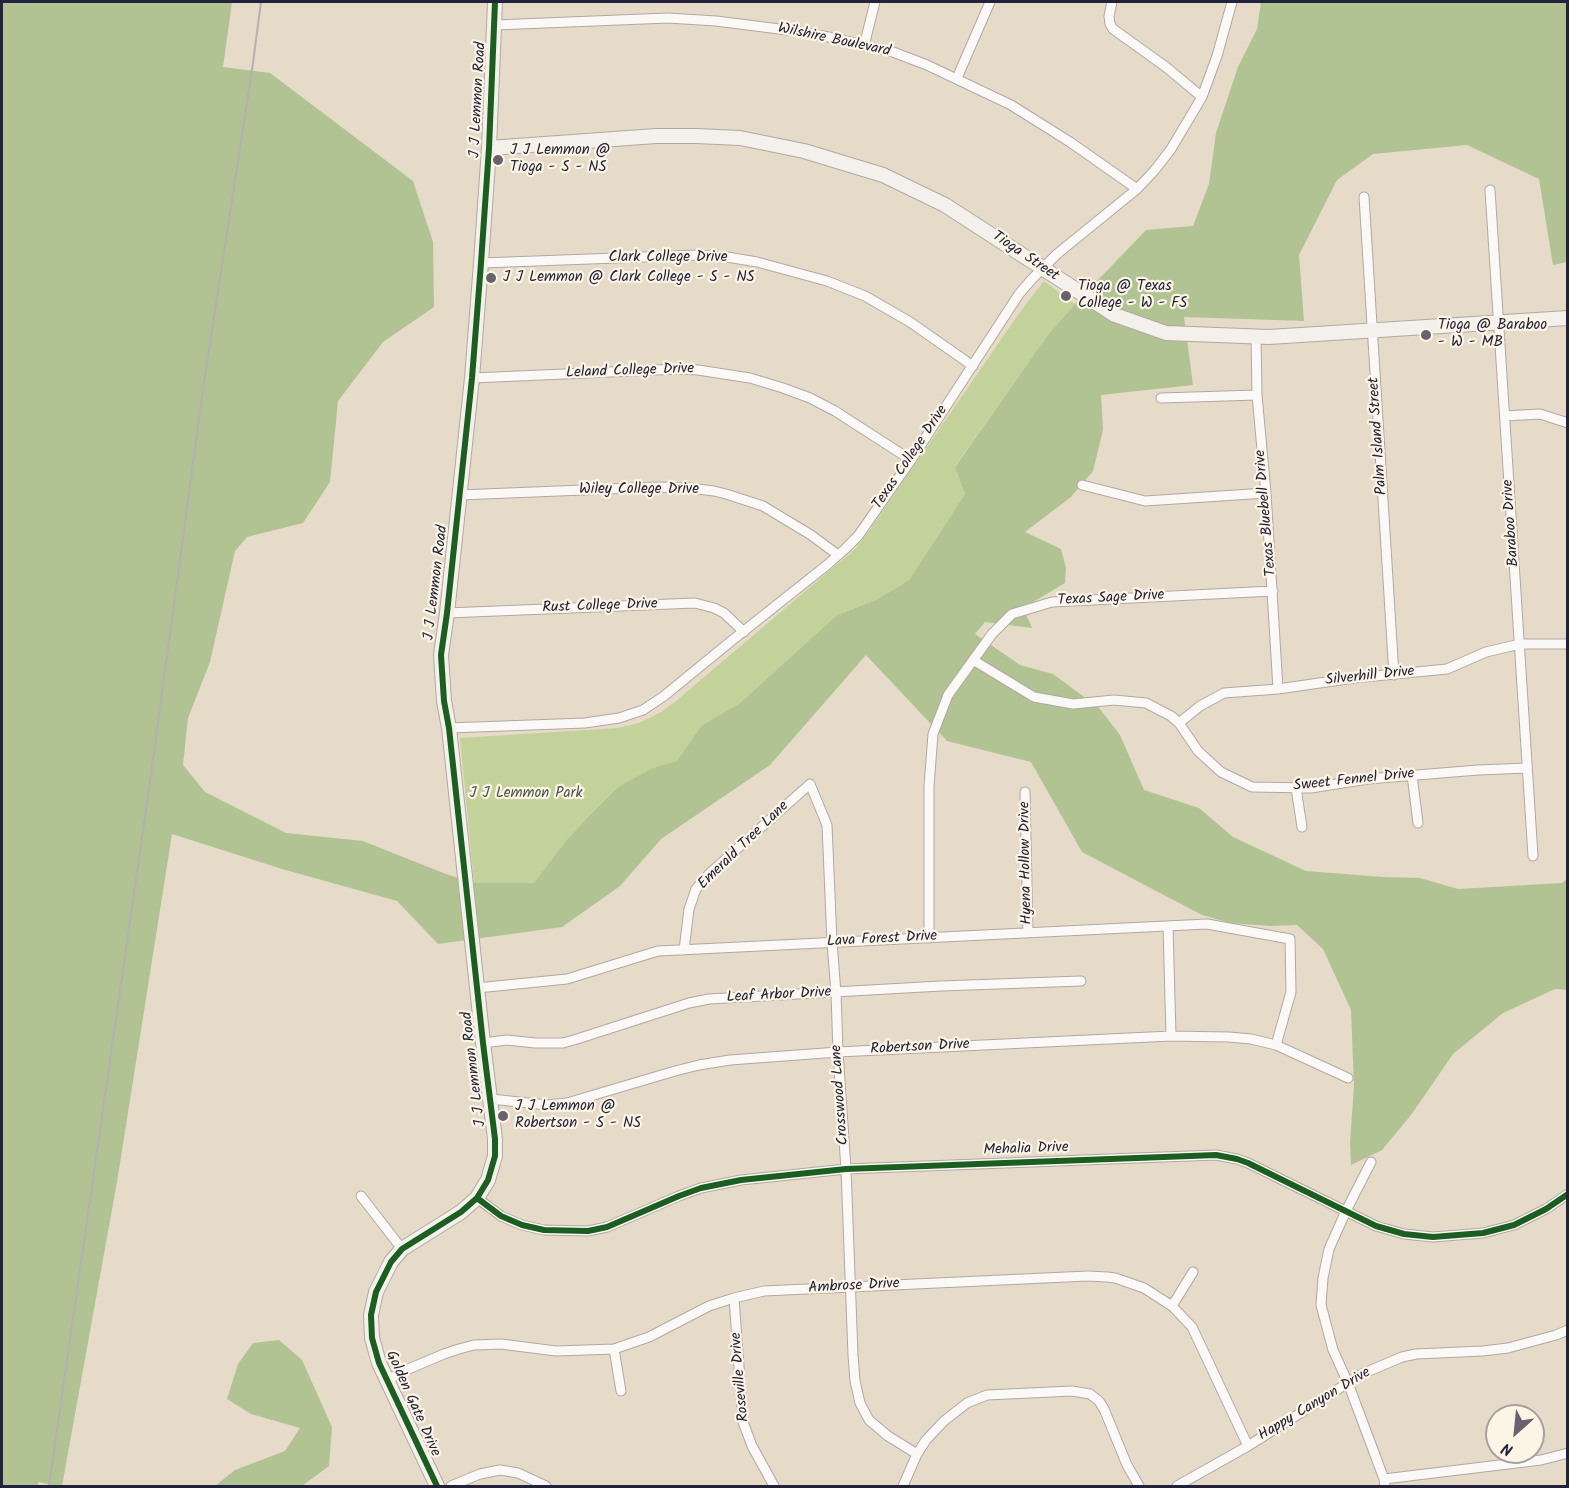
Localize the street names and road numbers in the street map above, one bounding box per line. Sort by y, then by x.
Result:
street label: Wilshire Boulevard [776,20,892,62]
street label: J J Lemmon Road [467,42,491,158]
street label: Tioga Street [988,228,1062,286]
street label: Clark College Drive [609,249,727,267]
street label: Leland College Drive [566,361,694,383]
street label: Palm Island Street [1366,376,1392,496]
street label: Texas College Drive [870,403,952,513]
street label: Texas Bluebell Drive [1252,449,1282,577]
street label: Baraboo Drive [1500,479,1524,567]
street label: Wiley College Drive [579,481,699,499]
street label: J J Lemmon Road [421,524,453,642]
street label: Texas Sage Drive [1057,587,1165,611]
street label: Rust College Drive [542,596,658,618]
street label: Silverhill Drive [1325,663,1415,691]
street label: Sweet Fennel Drive [1293,766,1415,796]
street label: Emerald Tree Lane [695,798,793,894]
street label: Hyena Hollow Drive [1017,801,1037,925]
street label: Lava Forest Drive [826,928,938,952]
street label: Leaf Arbor Drive [726,984,832,1008]
street label: J J Lemmon Road [459,1010,491,1128]
street label: Robertson Drive [870,1036,970,1060]
street label: Crosswood Lane [829,1044,853,1146]
street label: Mehalia Drive [983,1140,1069,1160]
street label: Ambrose Drive [808,1276,900,1298]
street label: Roseville Drive [728,1331,754,1423]
street label: Golden Gate Drive [381,1348,443,1460]
street label: Happy Canyon Drive [1256,1364,1374,1446]

